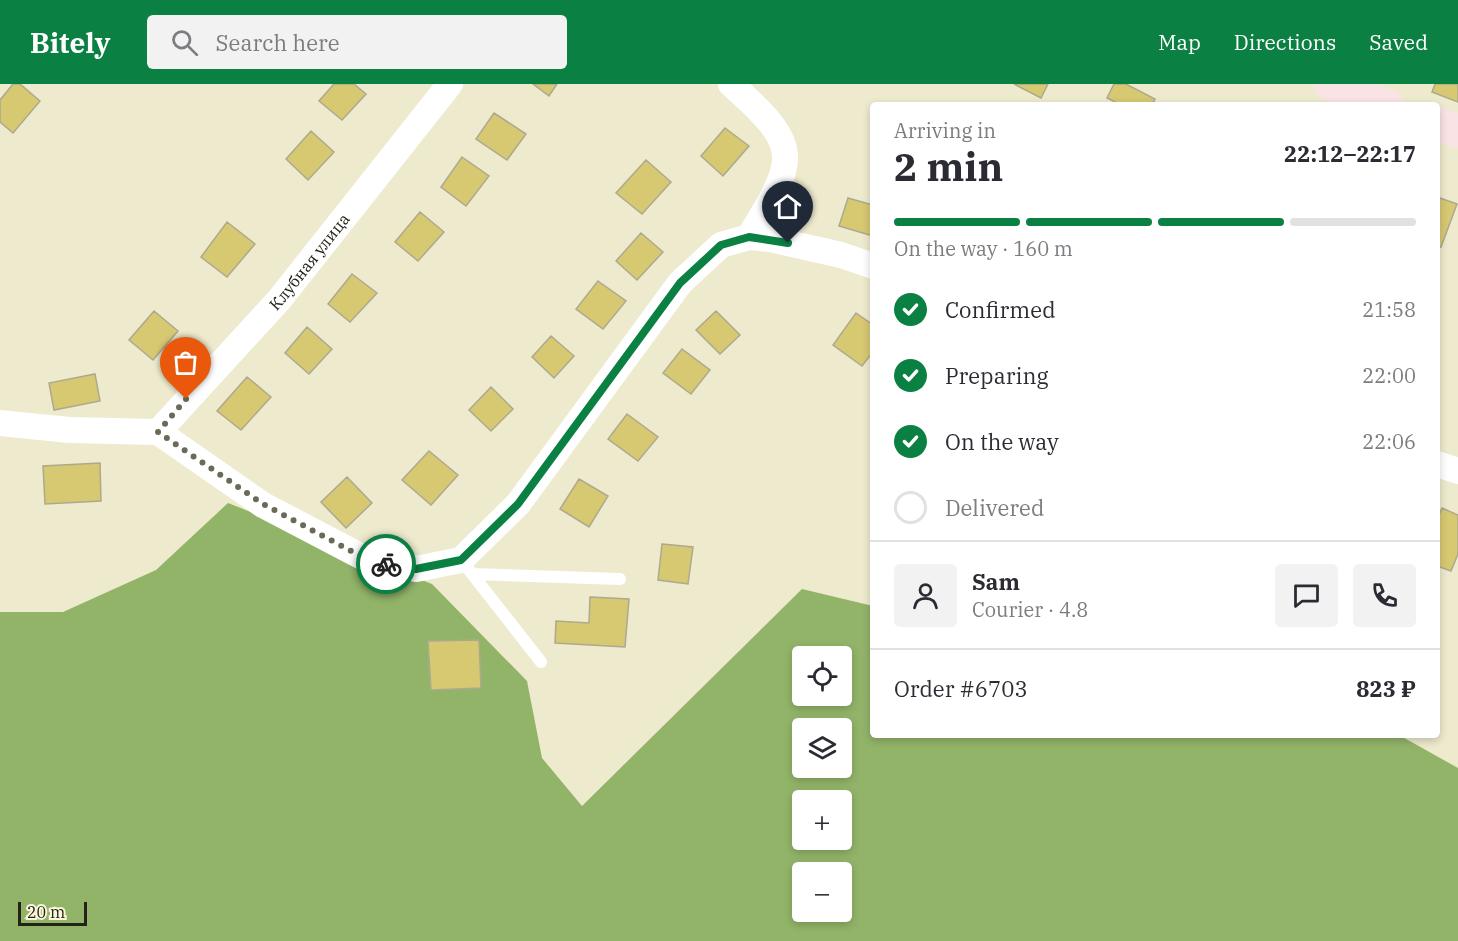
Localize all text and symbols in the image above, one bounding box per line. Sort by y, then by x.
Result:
search box [147,15,567,69]
text: Bitely [30,24,111,61]
icon: search [168,26,201,59]
text: Search here [216,28,339,57]
text: Map [1158,28,1201,56]
text: Directions [1234,28,1336,56]
text: Saved [1369,28,1428,56]
text: Arriving in [894,117,996,144]
text: 22:12–22:17 [1284,139,1416,168]
text: 2 min [894,141,1003,192]
pin [762,181,813,243]
icon: home [771,190,804,223]
street label: Клубная улица [265,209,354,314]
text: On the way · 160 m [894,235,1073,262]
icon: check [894,293,927,326]
text: Confirmed [945,295,1056,324]
text: 21:58 [1362,296,1416,323]
pin [160,337,211,399]
icon: bag [169,346,202,379]
icon: check [894,359,927,392]
text: Preparing [945,361,1049,390]
text: 22:00 [1362,362,1416,389]
icon: check [894,425,927,458]
text: On the way [945,427,1059,456]
text: 22:06 [1362,428,1416,455]
text: Delivered [945,493,1044,522]
courier [356,534,416,594]
icon: bike [370,548,403,581]
button: person [894,564,957,627]
button: chat [1275,564,1338,627]
button: phone [1353,564,1416,627]
text: Sam [972,567,1020,596]
text: Courier · 4.8 [972,596,1088,623]
map controls [792,646,852,922]
button: locate [792,646,852,706]
text: Order #6703 [894,674,1028,703]
text: 823 ₽ [1356,674,1416,703]
button: layers [792,718,852,778]
button: + [792,790,852,850]
button: − [792,862,852,922]
scale bar [18,899,87,926]
text: 20 m [27,902,65,922]

